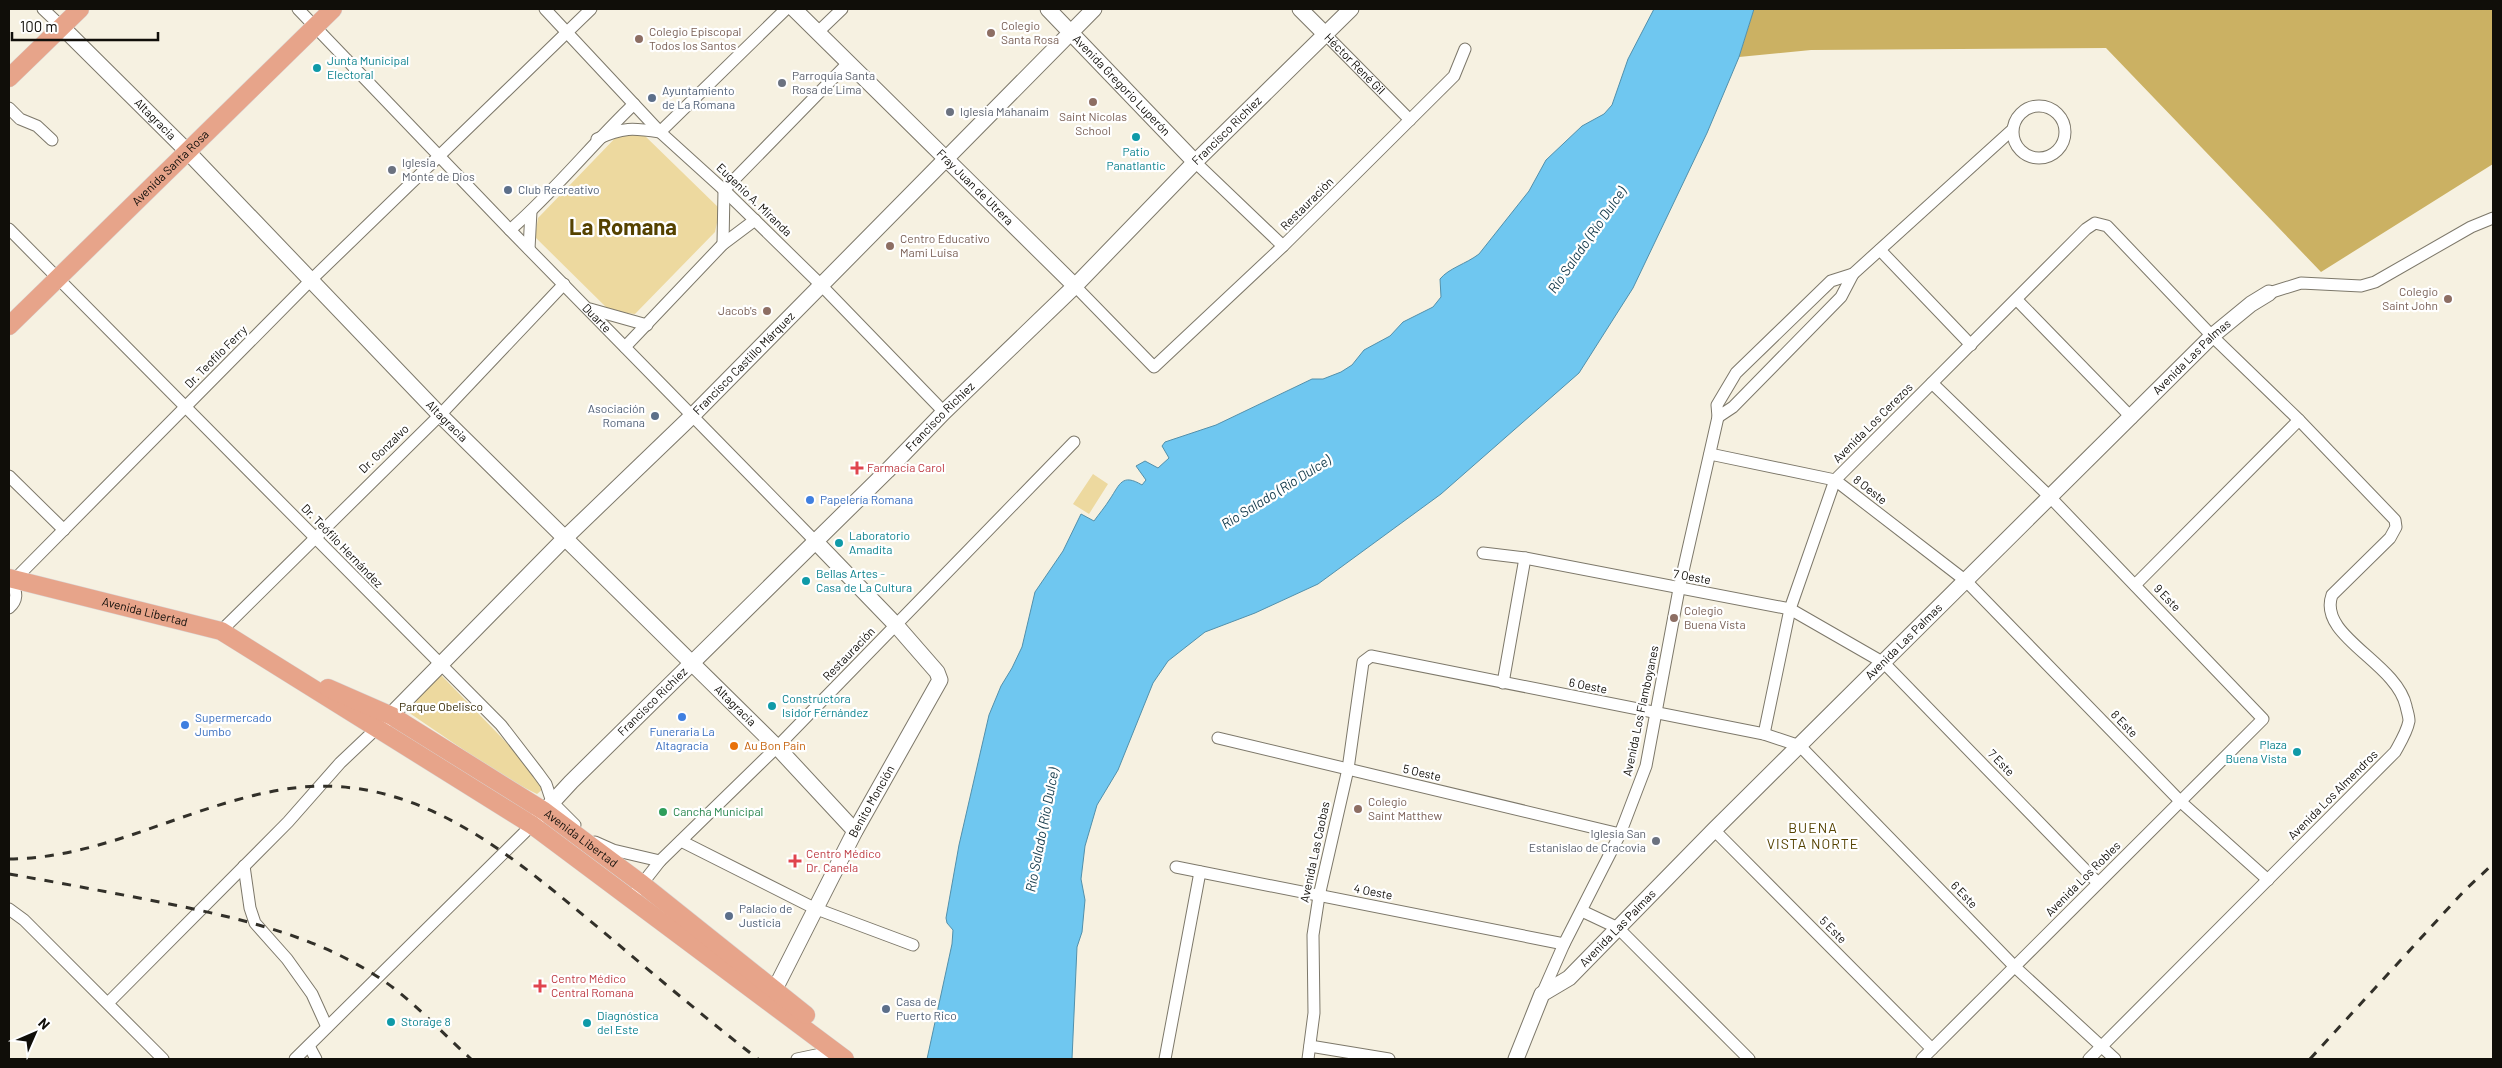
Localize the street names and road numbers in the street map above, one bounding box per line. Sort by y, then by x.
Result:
street label: Héctor René Gil [1322,30,1388,97]
street label: Avenida Gregorio Luperón [1071,31,1174,138]
street label: Francisco Richiez [1188,93,1264,167]
street label: Altagracia [132,95,179,142]
street label: Avenida Santa Rosa [129,127,211,208]
street label: Fray Juan de Utrera [934,146,1017,227]
street label: Eugenio A. Miranda [714,160,795,239]
street label: Restauración [1277,174,1336,233]
street label: Duarte [580,300,615,335]
street label: Francisco Castillo Márquez [689,309,797,417]
street label: Avenida Las Palmas [2149,316,2233,397]
street label: Dr. Teofilo Ferry [181,322,250,390]
street label: Francisco Richiez [902,379,977,454]
street label: Avenida Los Cerezos [1830,379,1915,465]
street label: Altagracia [424,397,471,444]
street label: Dr. Gonzalvo [356,421,411,475]
street label: 8 Oeste [1851,472,1890,507]
street label: Dr. Teófilo Hernández [299,501,386,590]
street label: 7 Oeste [1672,566,1712,586]
street label: 9 Este [2151,581,2184,614]
street label: Avenida Libertad [101,594,189,628]
street label: Avenida Las Palmas [1862,600,1945,682]
street label: Restauración [819,624,877,683]
street label: Avenida Los Flamboyanes [1619,644,1661,777]
street label: Francisco Richiez [614,664,689,738]
street label: 6 Oeste [1568,674,1609,696]
street label: Altagracia [712,681,760,729]
street label: 8 Este [2108,707,2141,740]
street label: 7 Este [1986,746,2018,779]
street label: Avenida Los Almendros [2285,746,2380,842]
street label: 5 Oeste [1402,761,1443,783]
street label: Benito Monción [845,763,897,839]
street label: Avenida Las Caobas [1296,800,1332,904]
street label: Avenida Libertad [542,806,621,869]
street label: Avenida Los Robles [2042,838,2123,919]
street label: 6 Este [1949,878,1981,911]
street label: 4 Oeste [1353,880,1394,902]
street label: Avenida Las Palmas [1576,886,1658,969]
street label: 5 Este [1817,913,1850,946]

